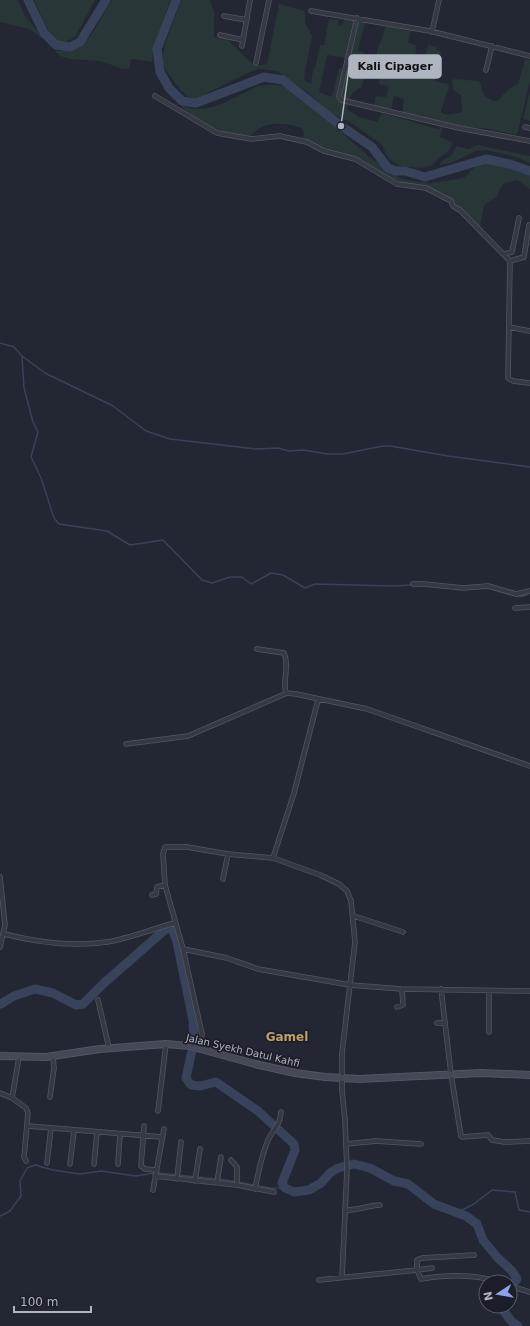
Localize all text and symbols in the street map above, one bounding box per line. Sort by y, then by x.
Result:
callout: Kali Cipager [349,55,441,78]
text: Kali Cipager [357,60,433,73]
district label: Gamel [266,1030,308,1044]
street label: Jalan Syekh Datul Kahfi [184,1032,301,1069]
north arrow [478,1274,518,1314]
scale bar [14,1288,91,1314]
text: N [481,1290,496,1302]
text: 100 m [20,1295,58,1309]

